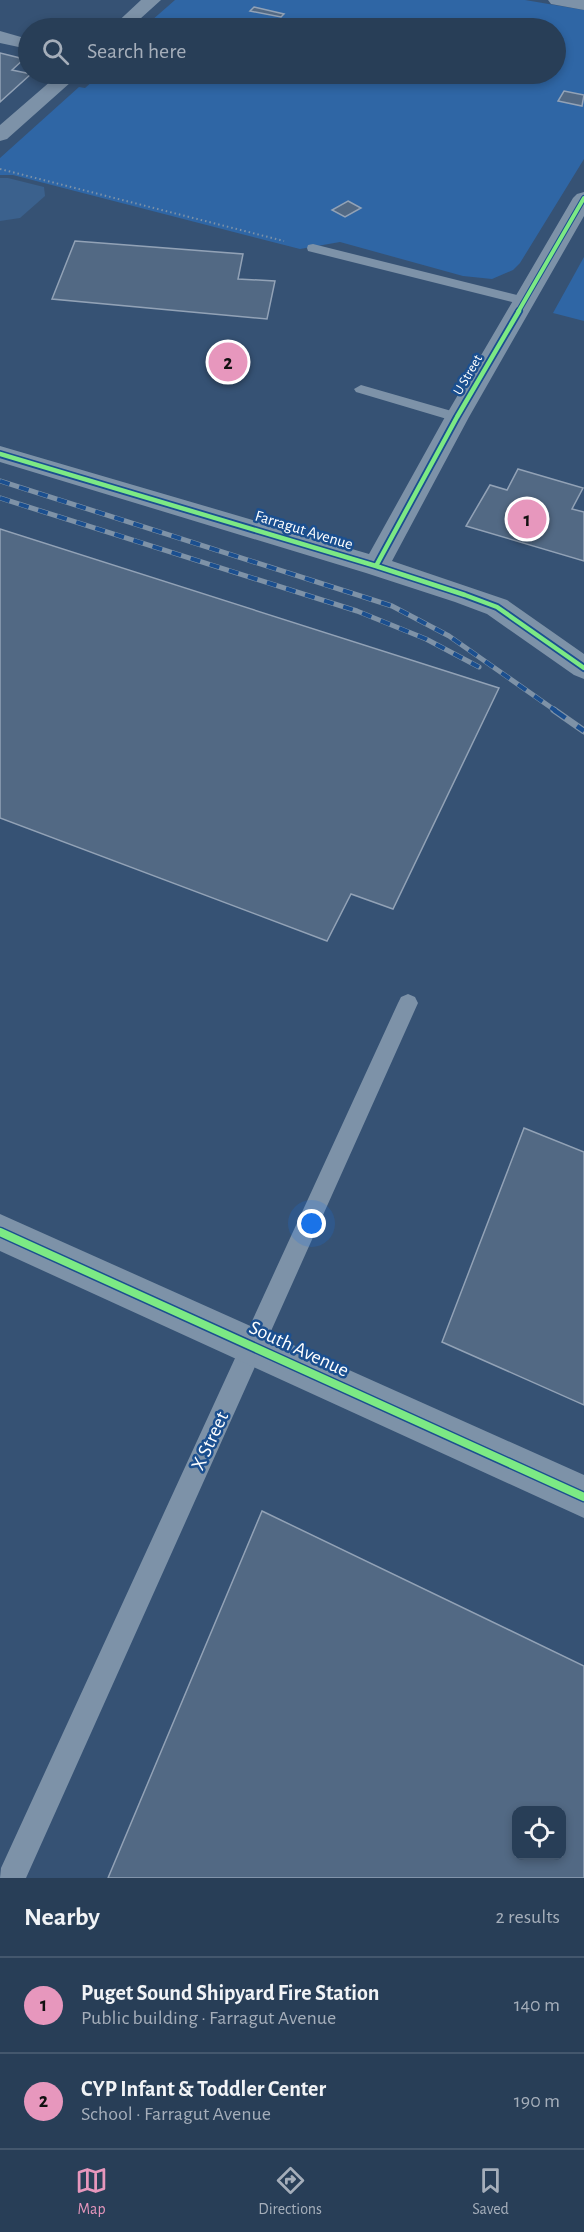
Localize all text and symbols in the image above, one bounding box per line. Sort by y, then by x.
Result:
search box [18,18,566,84]
icon: search [39,35,72,68]
text: Search here [87,40,186,62]
pin: 2 [208,340,248,385]
street label: U Street [451,352,485,398]
pin: 1 [508,496,546,542]
street label: Farragut Avenue [253,507,355,553]
your location [297,1209,326,1238]
street label: South Avenue [246,1317,352,1381]
street label: X Street [188,1408,232,1473]
map controls [512,1806,566,1860]
button: locate [512,1806,566,1860]
text: Nearby [24,1904,100,1930]
text: 2 results [496,1907,560,1927]
text: Puget Sound Shipyard Fire Station [81,1982,379,2004]
text: 1 [40,1995,47,2015]
text: 140 m [514,1995,560,2015]
text: Public building · Farragut Avenue [81,2008,336,2028]
text: CYP Infant & Toddler Center [81,2078,326,2100]
text: 2 [39,2091,48,2111]
text: 190 m [514,2091,560,2111]
text: School · Farragut Avenue [81,2104,271,2124]
tab: Map [75,2164,108,2219]
tab: Directions [258,2164,322,2219]
tab: Saved [472,2164,509,2219]

